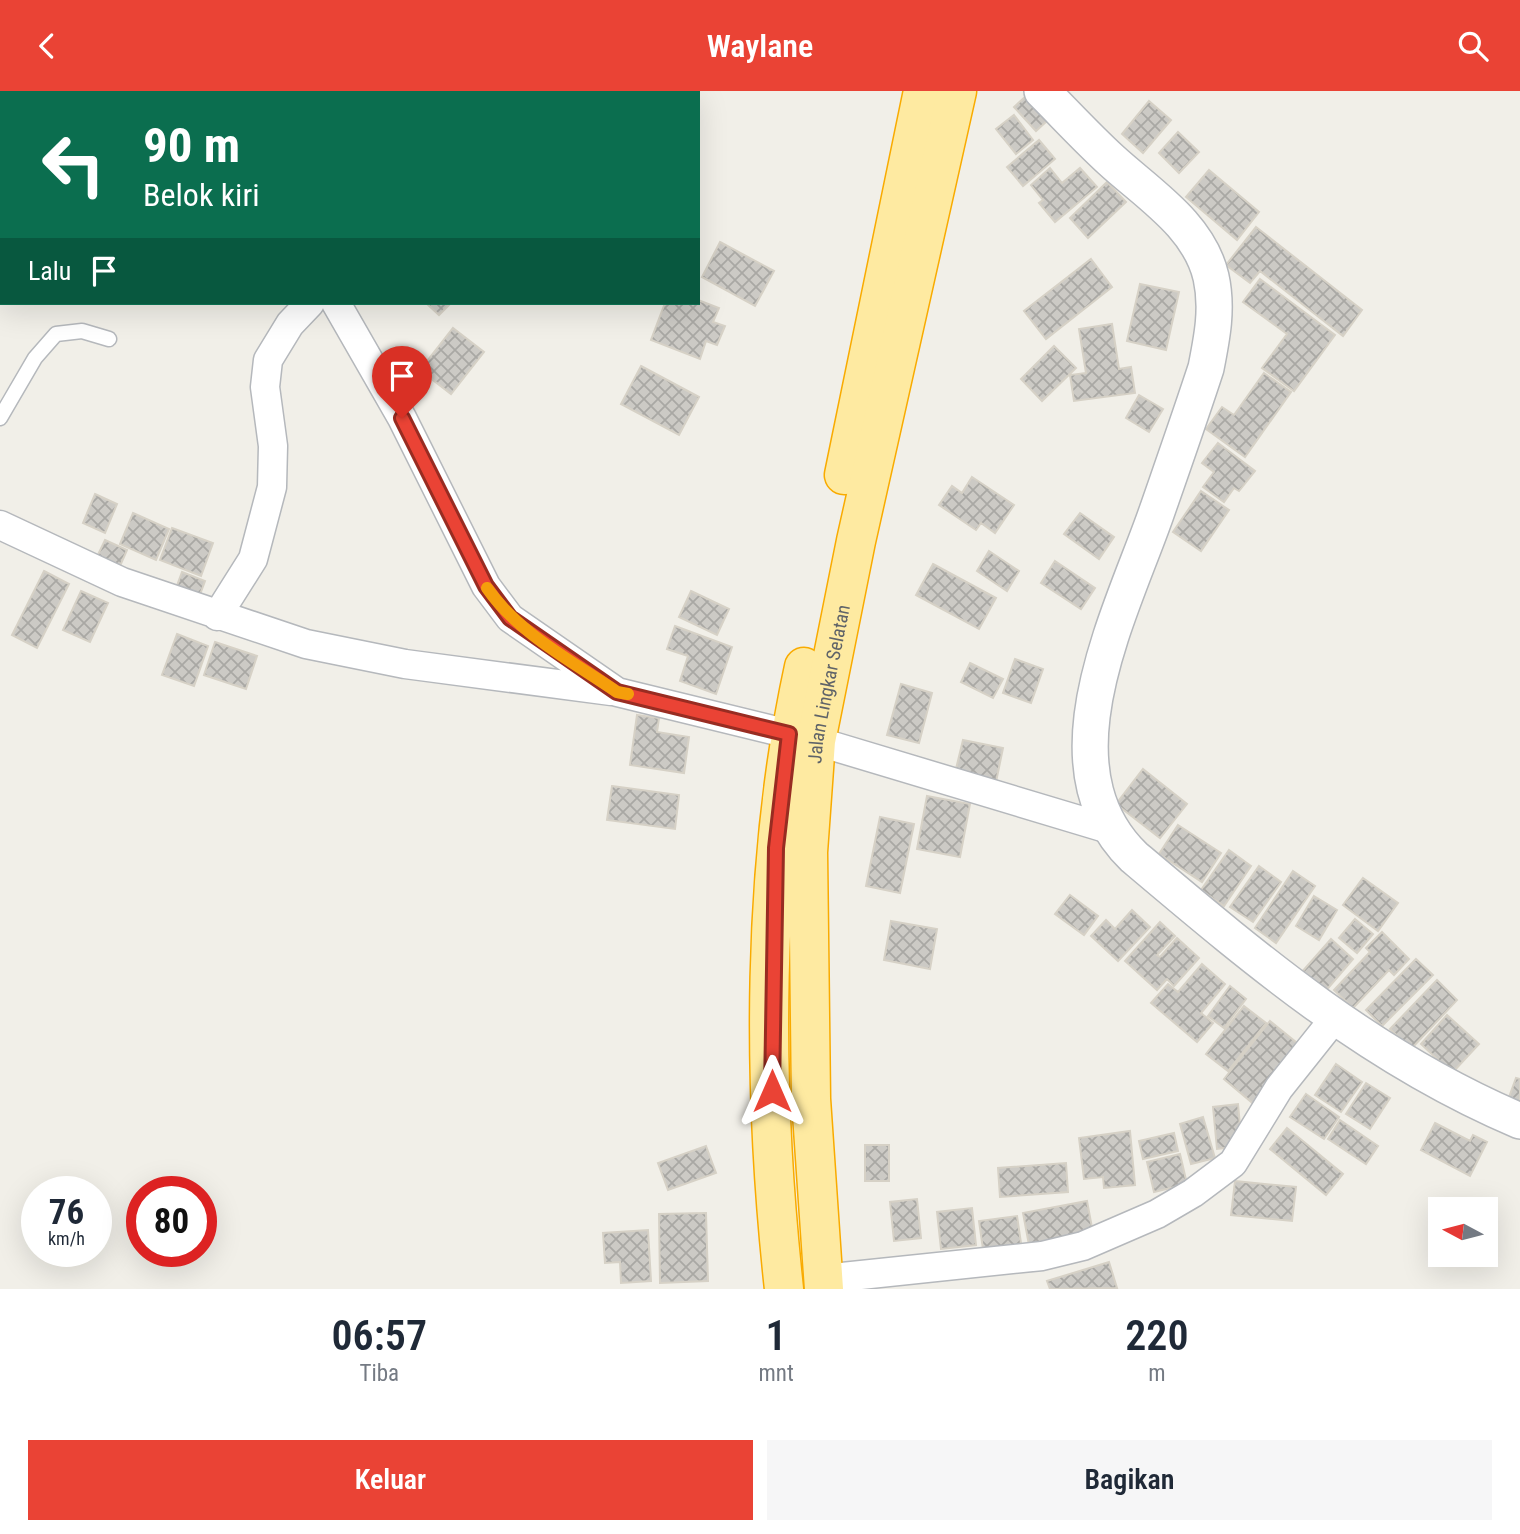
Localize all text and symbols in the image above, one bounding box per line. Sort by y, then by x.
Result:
icon: back [28,27,66,65]
text: Waylane [707,27,813,65]
icon: search [1454,27,1492,65]
text: 90 m [143,117,240,174]
icon: left [28,119,119,210]
text: Belok kiri [143,176,260,214]
icon: arrive [85,252,123,290]
text: Lalu [28,256,71,286]
pin [372,346,432,418]
icon: arrive [383,357,421,395]
street label: Jalan Lingkar Selatan [803,603,855,764]
position arrow [735,1054,809,1128]
speed limit sign: 80 [126,1176,217,1267]
text: 76 [49,1192,84,1233]
north arrow [1428,1197,1498,1267]
map controls [1428,1197,1498,1267]
text: km/h [48,1228,85,1249]
text: 06:57 [331,1311,427,1360]
text: 1 [766,1311,787,1360]
text: 220 [1125,1311,1189,1360]
text: Tiba [359,1360,399,1387]
text: mnt [758,1360,794,1387]
text: m [1148,1360,1166,1387]
button: Keluar [28,1440,753,1520]
button: Bagikan [767,1440,1492,1520]

